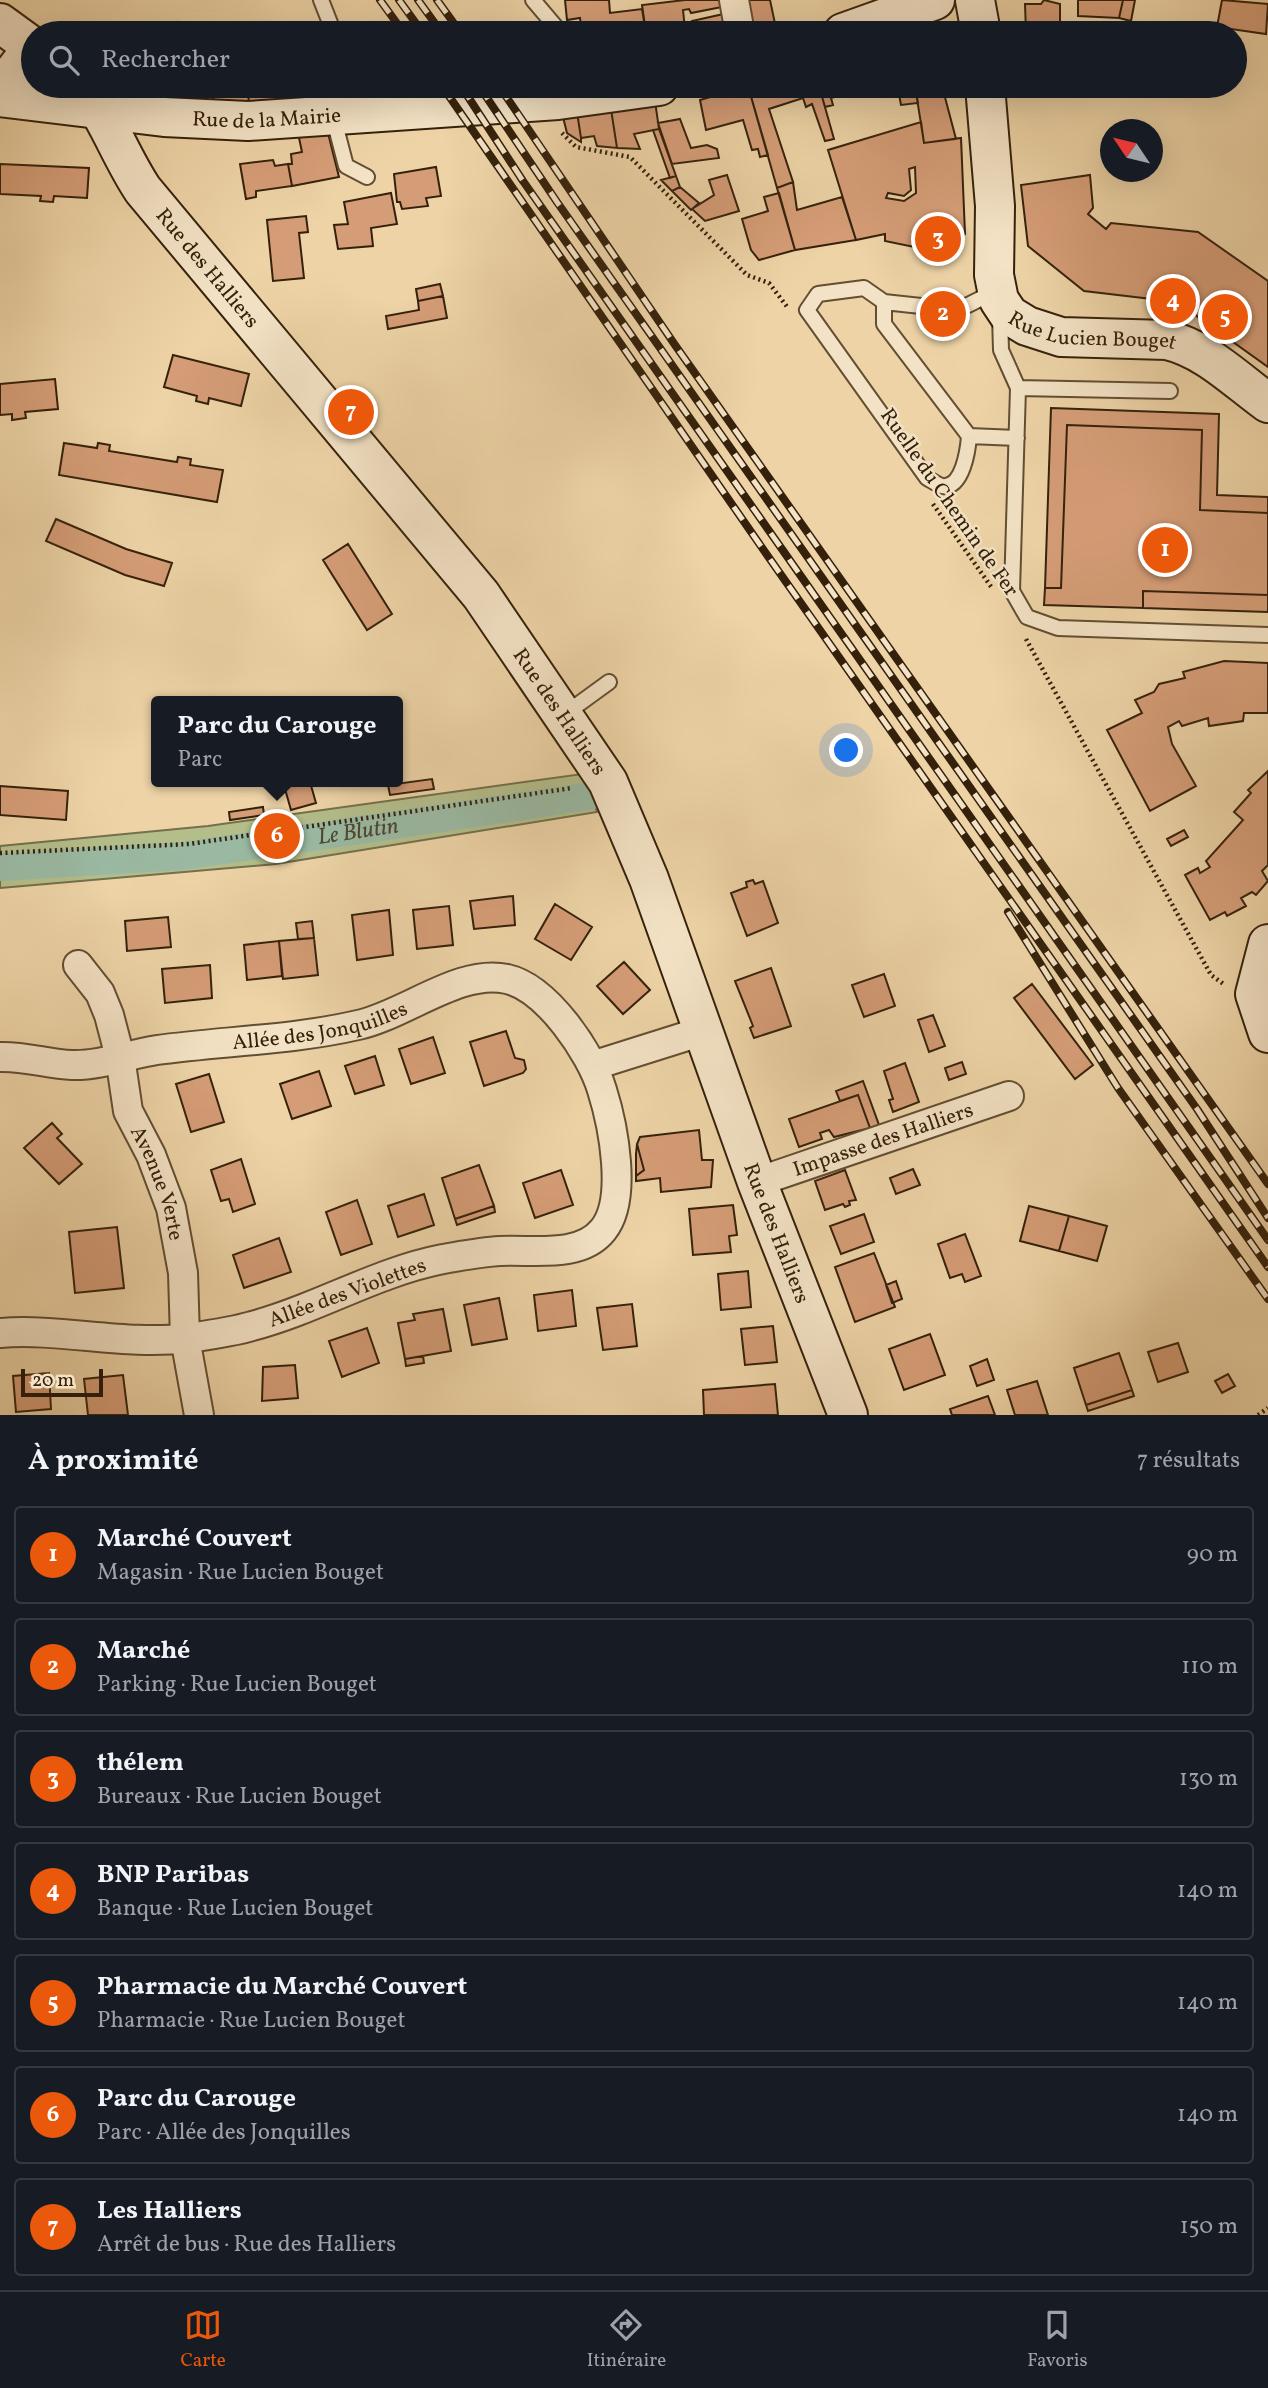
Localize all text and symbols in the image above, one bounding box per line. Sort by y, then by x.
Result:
search box [21,21,1247,98]
icon: search [45,41,83,79]
text: Rechercher [101,42,230,78]
street label: Rue de la Mairie [192,102,342,137]
north arrow [1100,119,1163,182]
street label: Rue des Halliers [148,202,265,335]
pin: 3 [915,213,961,265]
pin: 4 [1150,275,1196,327]
pin: 2 [920,288,966,340]
pin: 5 [1202,291,1248,343]
street label: Rue Lucien Bouget [1002,305,1180,358]
pin: 7 [328,386,374,438]
street label: Ruelle du Chemin de Fer [873,403,1025,603]
pin: 1 [1142,524,1188,576]
street label: Rue des Halliers [505,643,613,782]
popup [151,696,403,787]
text: Parc du Carouge [178,708,376,744]
your location [829,733,863,767]
text: Parc [178,744,222,776]
pin: 6 [254,810,300,862]
water label: Le Blutin [315,810,401,854]
street label: Allée des Jonquilles [231,995,413,1058]
street label: Impasse des Halliers [789,1096,977,1185]
street label: Avenue Verte [122,1121,190,1243]
street label: Rue des Halliers [735,1159,816,1308]
street label: Allée des Violettes [265,1251,430,1335]
scale bar [21,1366,103,1398]
text: 20 m [32,1368,74,1394]
text: À proximité [28,1440,199,1482]
text: 7 résultats [1137,1445,1240,1477]
text: Marché Couvert [97,1521,292,1557]
text: 1 [48,1539,58,1571]
text: 90 m [1187,1539,1238,1571]
text: Magasin · Rue Lucien Bouget [97,1557,384,1589]
text: Marché [97,1633,190,1669]
text: 2 [47,1651,59,1683]
text: 110 m [1181,1651,1238,1683]
text: Parking · Rue Lucien Bouget [97,1669,377,1701]
text: thélem [97,1745,184,1781]
text: 3 [47,1763,59,1795]
text: 130 m [1179,1763,1238,1795]
text: Bureaux · Rue Lucien Bouget [97,1781,382,1813]
text: BNP Paribas [97,1857,249,1893]
text: 4 [46,1875,60,1907]
text: 140 m [1177,1875,1238,1907]
text: Banque · Rue Lucien Bouget [97,1893,373,1925]
text: Pharmacie du Marché Couvert [97,1969,467,2005]
text: 5 [47,1987,59,2019]
text: 140 m [1177,1987,1238,2019]
text: Pharmacie · Rue Lucien Bouget [97,2005,406,2037]
text: Parc du Carouge [97,2081,296,2117]
text: 6 [47,2099,59,2131]
text: 140 m [1177,2099,1238,2131]
text: Parc · Allée des Jonquilles [97,2117,351,2149]
text: Les Halliers [97,2193,242,2229]
text: 7 [48,2211,59,2243]
text: 150 m [1180,2211,1238,2243]
text: Arrêt de bus · Rue des Halliers [97,2229,396,2261]
tab: Carte [180,2306,226,2374]
tab: Itinéraire [587,2306,666,2374]
tab: Favoris [1027,2306,1088,2374]

